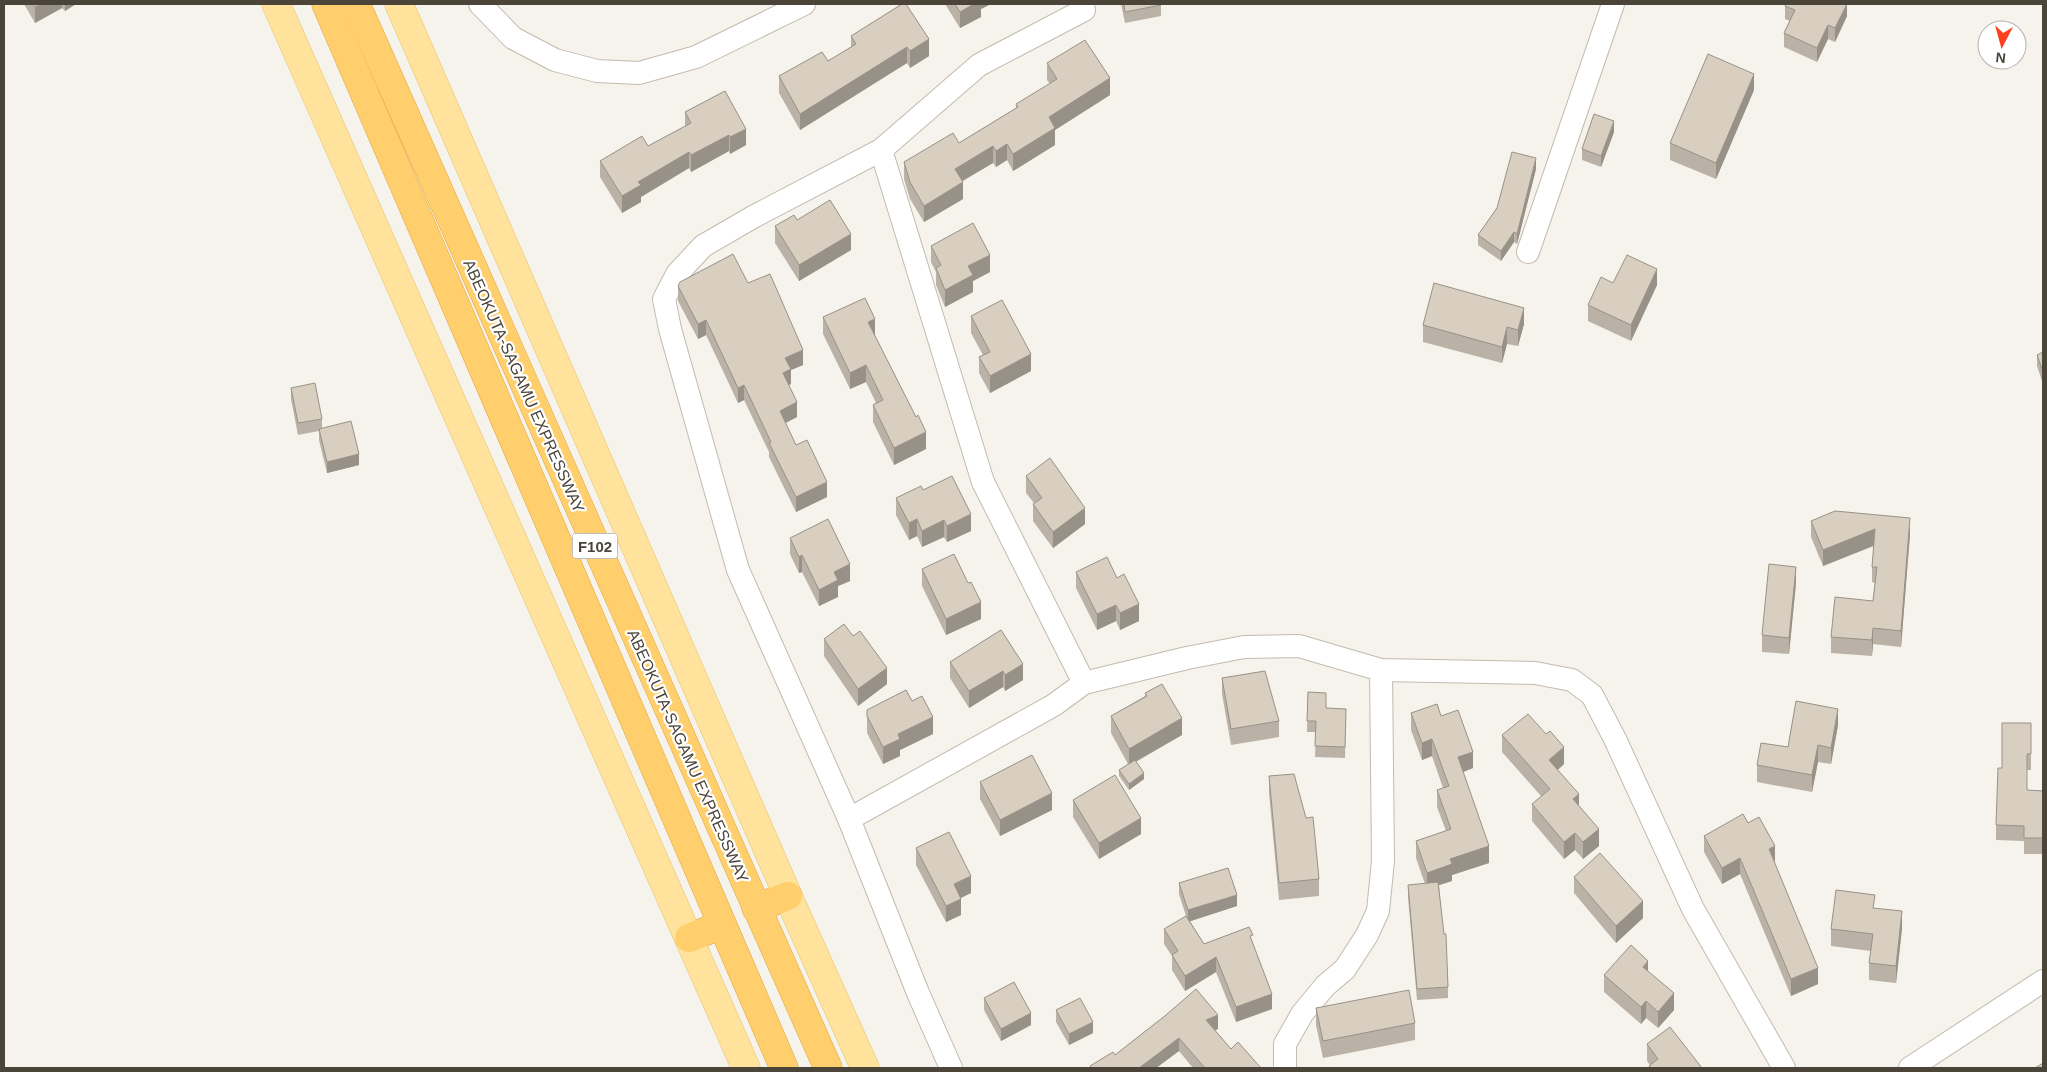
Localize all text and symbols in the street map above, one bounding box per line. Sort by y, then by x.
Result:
north arrow [1977,20,2027,70]
text: N [1995,49,2007,66]
street label: ABEOKUTA-SAGAMU EXPRESSWAY [460,257,588,516]
road number: F102 [572,534,618,558]
street label: ABEOKUTA-SAGAMU EXPRESSWAY [624,627,752,886]

